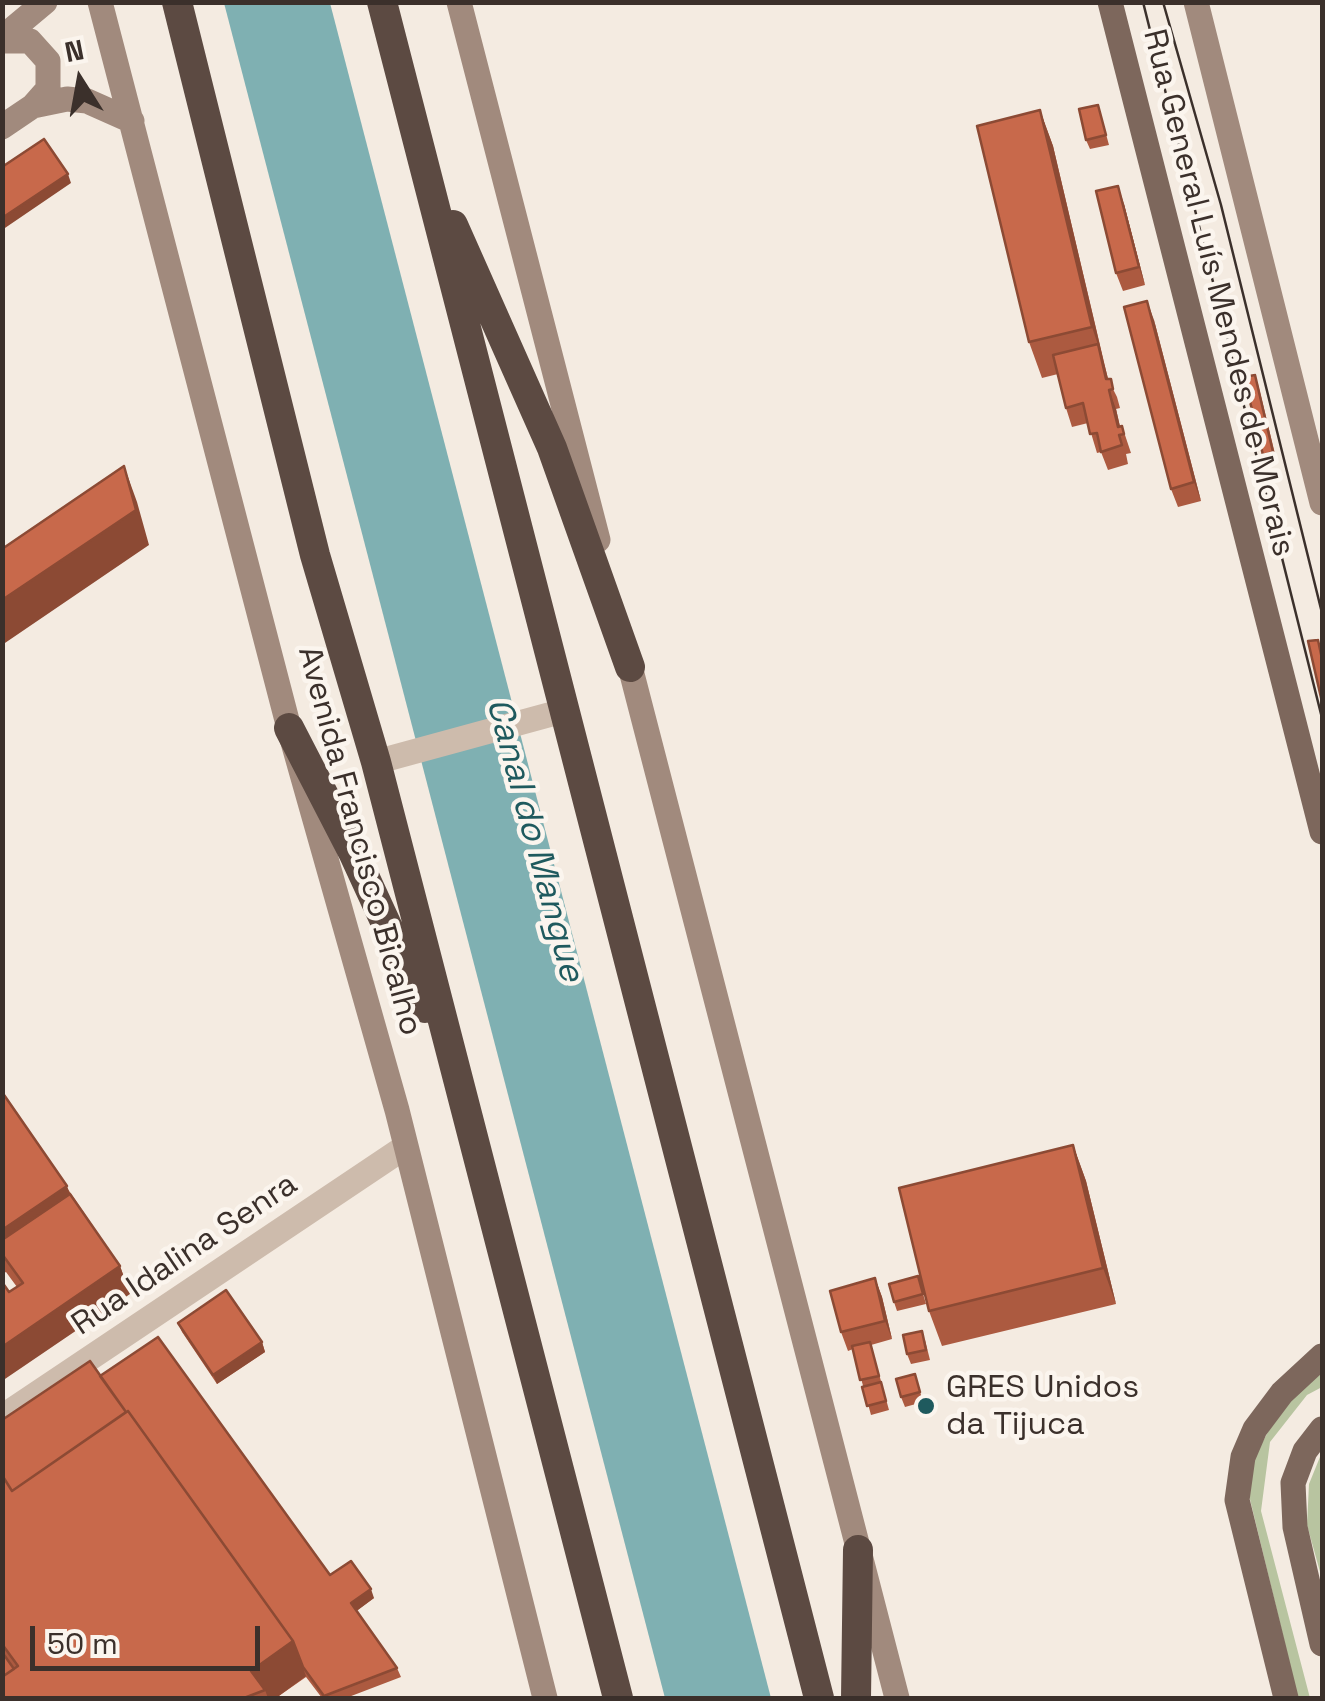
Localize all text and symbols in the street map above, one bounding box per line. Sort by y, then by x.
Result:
street label: Rua General Luís Mendes de Morais [1134,26,1302,560]
north arrow [30,30,130,130]
text: N [62,31,87,70]
street label: Avenida Francisco Bicalho [289,642,429,1040]
water label: Canal do Mangue [476,694,592,986]
street label: Rua Idalina Senra [65,1165,305,1345]
place label: GRES Unidos da Tijuca [946,1369,1139,1444]
marker: GRES Unidos da Tijuca [915,1395,937,1417]
scale bar [35,1606,265,1668]
text: 50 m [47,1624,118,1663]

